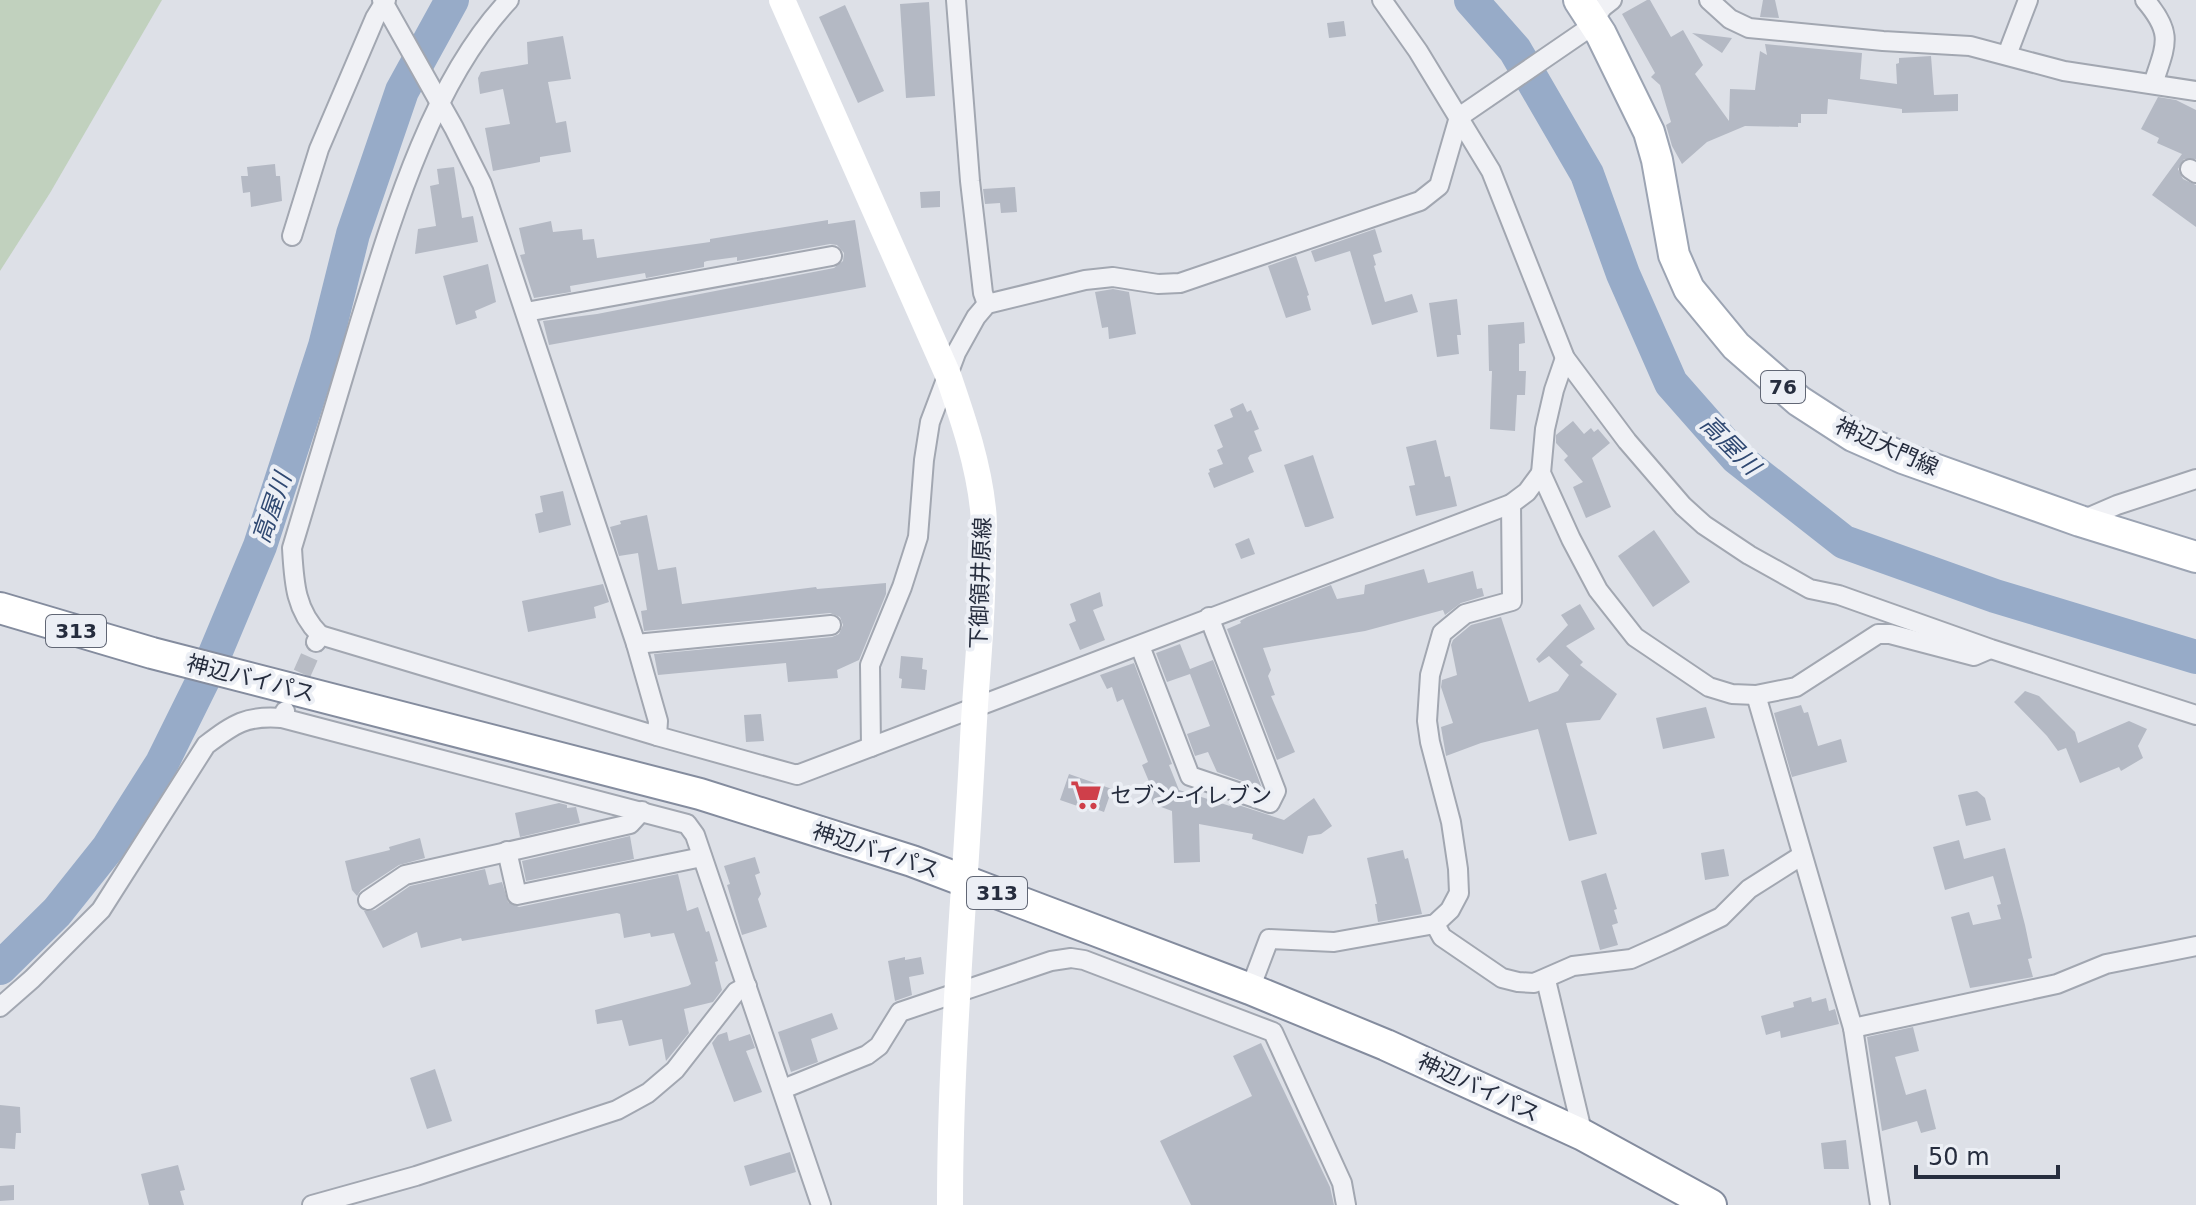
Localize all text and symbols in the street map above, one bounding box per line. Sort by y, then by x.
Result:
road number: 76 [1761,371,1805,403]
water label: 高屋川 [1695,410,1767,482]
street label: 神辺大門線 [1831,413,1942,480]
water label: 高屋川 [247,467,298,547]
street label: 下御領井原線 [966,517,995,649]
road number: 313 [46,615,106,647]
street label: 神辺バイパス [184,650,318,707]
supermarket icon: セブン-イレブン [1069,778,1103,812]
place label: セブン-イレブン [1110,783,1272,808]
street label: 神辺バイパス [809,818,942,883]
road number: 313 [967,877,1027,909]
street label: 神辺バイパス [1414,1048,1544,1127]
scale bar [1916,1129,2058,1179]
text: 50 m [1928,1143,1990,1171]

